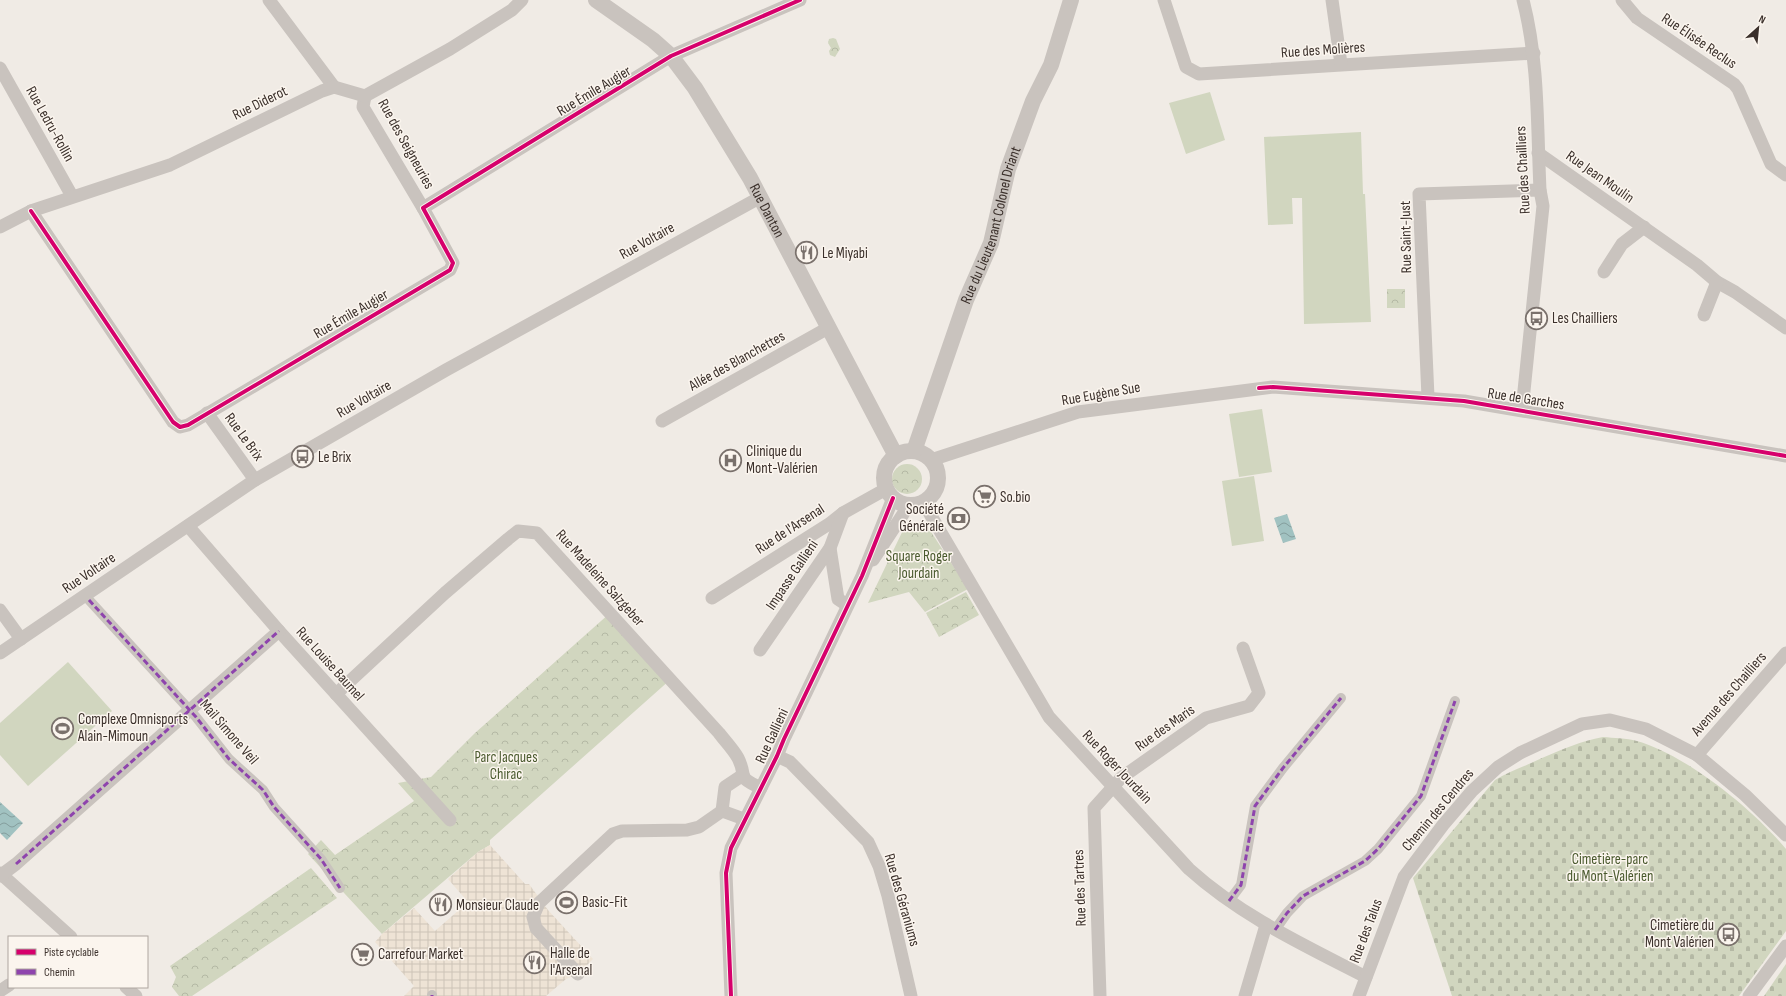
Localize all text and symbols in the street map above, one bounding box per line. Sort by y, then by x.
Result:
north arrow [1738,8,1778,48]
street label: Rue Élisée Reclus [1658,9,1740,73]
text: N [1757,12,1768,27]
street label: Rue des Molières [1280,38,1366,62]
street label: Rue Émile Augier [553,61,635,121]
street label: Rue Diderot [229,81,291,124]
street label: Rue Ledru-Rollin [21,83,79,165]
street label: Rue des Seigneuries [373,96,439,192]
street label: Rue des Chailliers [1511,126,1535,214]
street label: Rue du Lieutenant Colonel Driant [956,143,1025,307]
street label: Rue Jean Moulin [1562,147,1638,207]
street label: Rue Danton [745,180,789,241]
street label: Rue Saint-Just [1396,200,1416,274]
street label: Rue Voltaire [616,218,678,264]
restaurant icon: Le Miyabi [794,240,820,266]
place label: Le Miyabi [822,244,868,263]
street label: Rue Émile Augier [310,285,392,343]
bus stop icon: Les Chailliers [1524,305,1550,331]
place label: Les Chailliers [1552,309,1618,328]
street label: Allée des Blanchettes [685,327,788,396]
street label: Rue Voltaire [333,376,395,422]
street label: Rue Eugène Sue [1060,378,1142,410]
street label: Rue de Garches [1486,384,1566,414]
street label: Rue Le Brix [220,409,268,465]
place label: Clinique du Mont-Valérien [746,442,818,478]
bus stop icon: Le Brix [290,444,316,470]
hospital icon: Clinique du Mont-Valérien [717,447,743,473]
place label: Le Brix [318,448,352,467]
supermarket icon: So.bio [971,484,997,510]
place label: So.bio [1000,488,1031,507]
street label: Rue de l'Arsenal [752,500,828,558]
place label: Société Générale [899,500,944,536]
bank icon: Société Générale [946,505,972,531]
street label: Rue Madeleine Salzgeber [551,526,649,631]
street label: Impasse Gallieni [762,536,823,614]
park label: Square Roger Jourdain [886,547,953,583]
street label: Rue Voltaire [59,548,119,598]
street label: Rue Louise Baumel [292,623,368,705]
street label: Avenue des Chailliers [1687,648,1771,741]
street label: Mail Simone Veil [195,695,263,769]
street label: Rue des Maris [1131,700,1199,756]
street label: Rue Gallieni [751,705,793,767]
place label: Complexe Omnisports Alain-Mimoun [77,710,188,746]
sports icon: Complexe Omnisports Alain-Mimoun [49,715,75,741]
street label: Rue Roger Jourdain [1078,726,1156,808]
park label: Parc Jacques Chirac [474,748,538,784]
street label: Chemin des Cendres [1398,765,1478,855]
street label: Rue des Tartres [1069,849,1091,927]
park label: Cimetière-parc du Mont-Valérien [1567,850,1653,886]
street label: Rue des Géraniums [880,851,924,949]
sports icon: Basic-Fit [554,889,580,915]
restaurant icon: Monsieur Claude [428,892,454,918]
place label: Basic-Fit [582,893,628,912]
place label: Monsieur Claude [456,896,539,915]
street label: Rue des Talus [1345,896,1387,966]
place label: Cimetière du Mont Valérien [1645,916,1714,952]
bus stop icon: Cimetière du Mont Valérien [1716,921,1742,947]
legend [8,936,148,988]
supermarket icon: Carrefour Market [350,941,376,967]
place label: Halle de l'Arsenal [550,944,592,980]
text: Piste cyclable [44,945,99,960]
place label: Carrefour Market [378,945,464,964]
restaurant icon: Halle de l'Arsenal [522,949,548,975]
text: Chemin [44,965,75,980]

